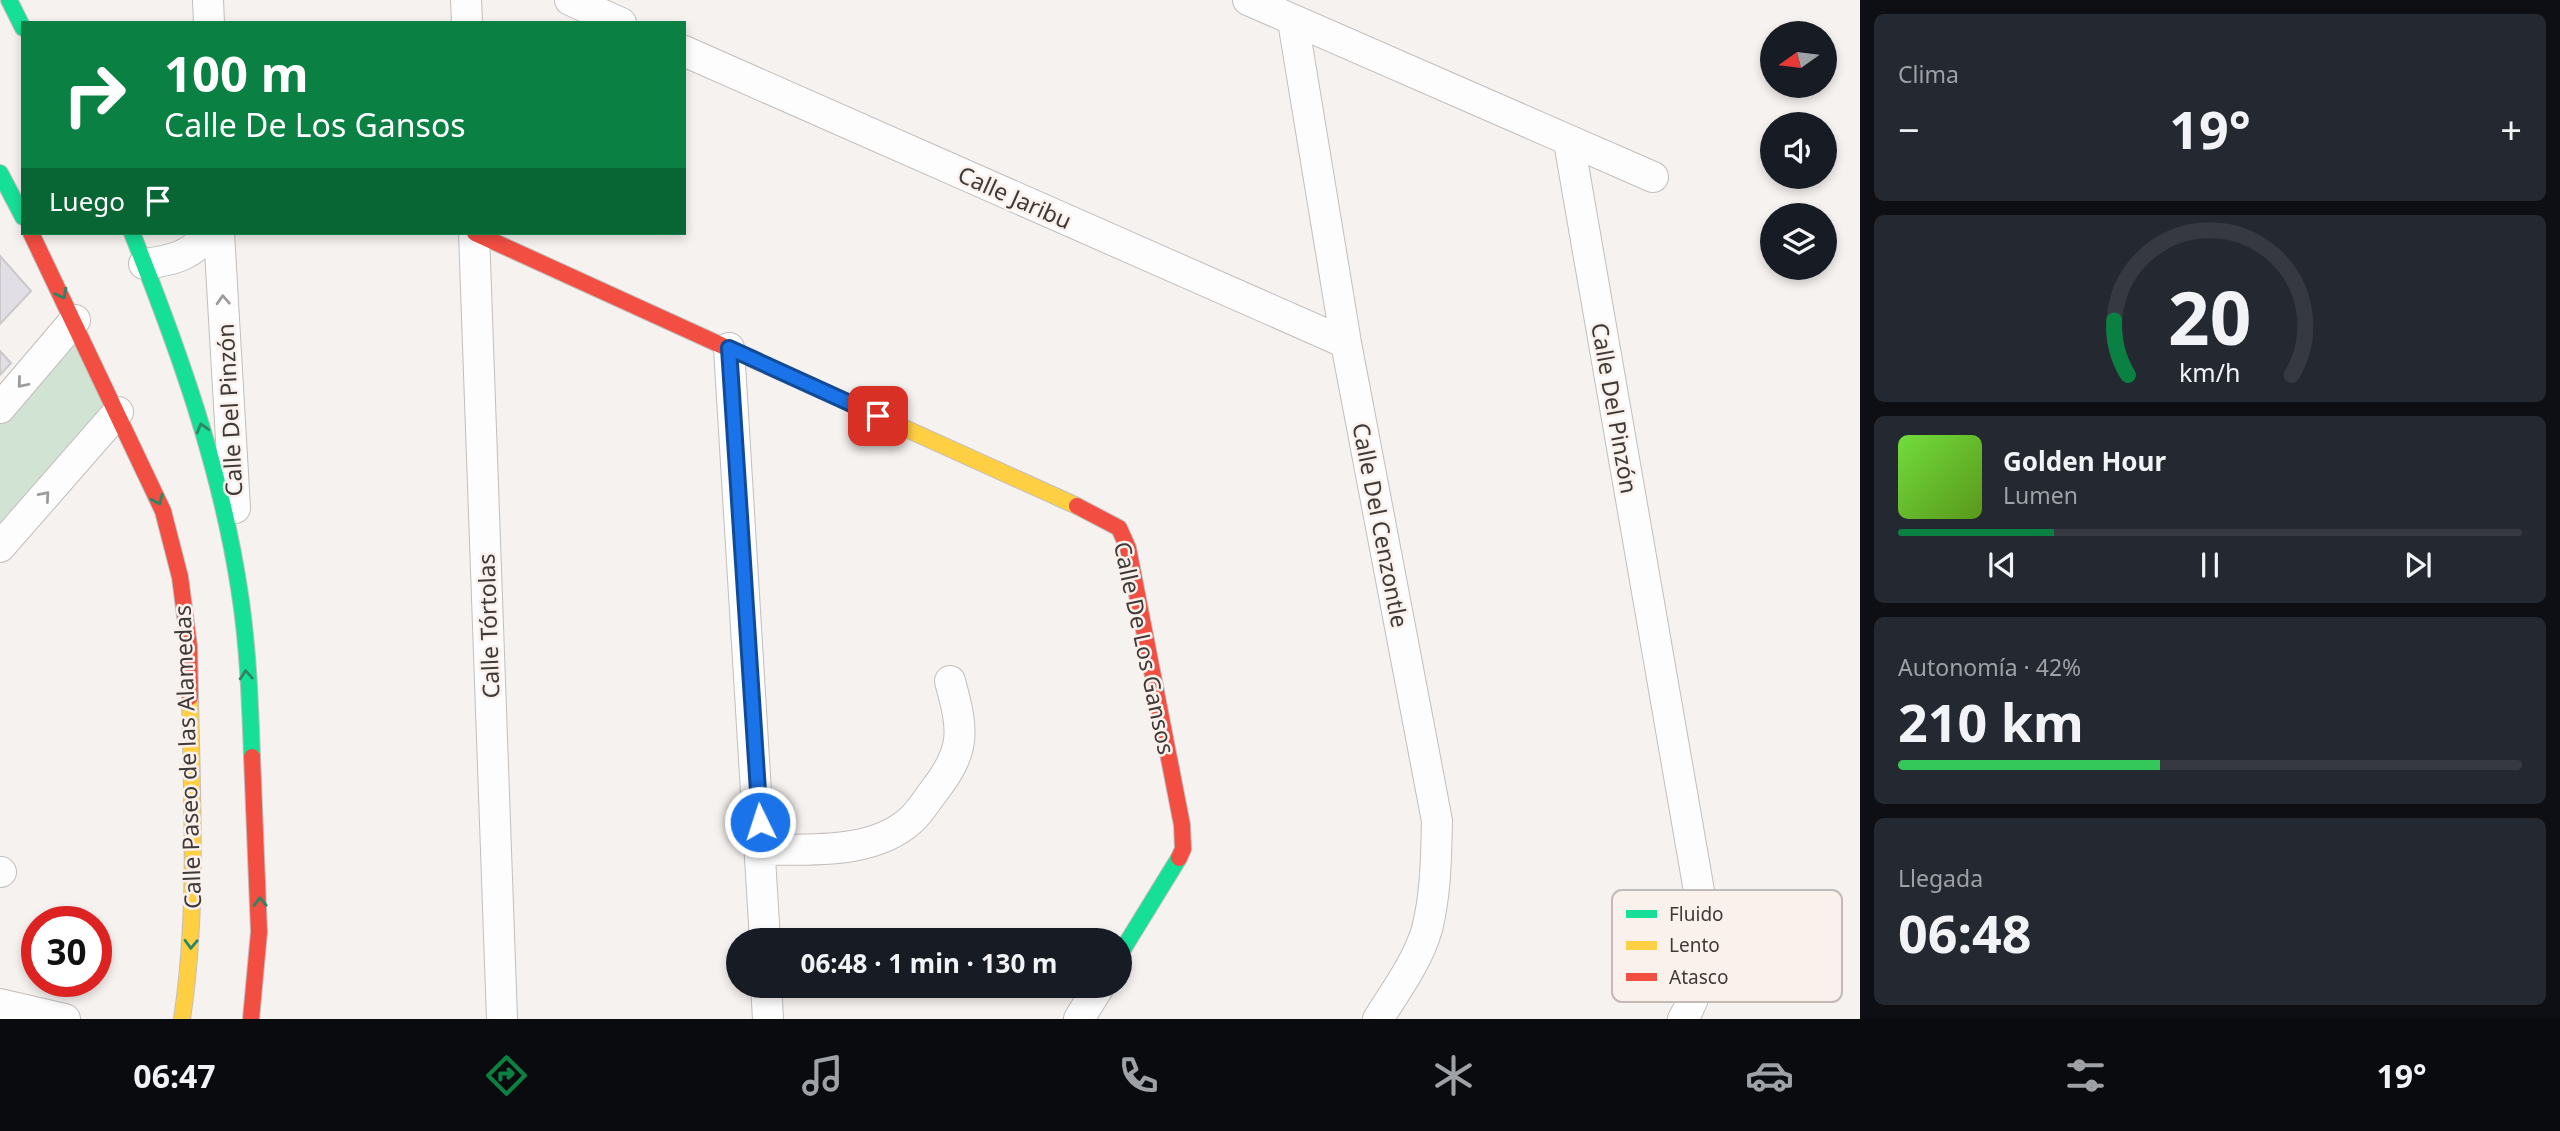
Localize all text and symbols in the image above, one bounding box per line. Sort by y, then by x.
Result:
north arrow [1760,21,1838,98]
map controls [1760,21,1837,280]
text: 100 m [164,40,309,106]
icon: right [49,49,140,140]
text: Clima [1898,58,1959,90]
text: 19° [2169,93,2251,164]
text: Calle De Los Gansos [164,103,466,146]
text: − [1898,103,1920,155]
text: + [2500,103,2522,155]
button: sound [1760,112,1837,189]
street label: Calle Jaribu [953,158,1077,236]
icon: arrive [139,182,177,220]
text: Luego [49,183,125,219]
button: layers [1760,203,1837,280]
text: 20 [2168,267,2252,366]
one-way arrow [53,286,67,299]
one-way arrow [216,294,231,305]
street label: Calle Del Pinzón [1584,320,1646,496]
street label: Calle Del Pinzón [208,323,250,497]
text: km/h [2179,354,2241,388]
one-way arrow [18,374,30,387]
pin [848,386,908,446]
icon: arrive [859,397,897,435]
street label: Calle Del Cenzontle [1345,420,1417,630]
one-way arrow [196,422,211,434]
text: Golden Hour [2003,443,2166,479]
text: Lumen [2003,479,2078,511]
one-way arrow [37,491,49,504]
one-way arrow [150,493,164,505]
street label: Calle De Los Gansos [1107,539,1183,757]
icon: previous [1983,546,2021,584]
icon: pause [2191,546,2229,584]
icon: next [2399,546,2437,584]
street label: Calle Tórtolas [469,553,507,699]
street label: Calle Paseo de las Alamedas [166,605,208,909]
text: Autonomía · 42% [1898,651,2081,683]
one-way arrow [239,670,254,681]
text: 210 km [1898,686,2084,757]
position arrow [723,785,797,859]
text: Llegada [1898,862,1983,894]
legend [1612,890,1842,1002]
one-way arrow [253,897,268,908]
text: 06:48 [1898,897,2032,968]
text: Fluido [1669,901,1724,927]
speed limit sign: 30 [21,906,112,997]
text: Lento [1669,932,1720,958]
one-way arrow [183,939,198,950]
text: 06:48 · 1 min · 130 m [801,945,1057,981]
text: Atasco [1669,964,1728,990]
icon: directions [482,1051,531,1100]
icon: music [798,1051,847,1100]
icon: phone [1114,1051,1163,1100]
icon: climate [1429,1051,1478,1100]
icon: car [1745,1051,1794,1100]
icon: filters [2061,1051,2110,1100]
text: 06:47 [133,1054,216,1097]
text: 19° [2376,1054,2427,1097]

